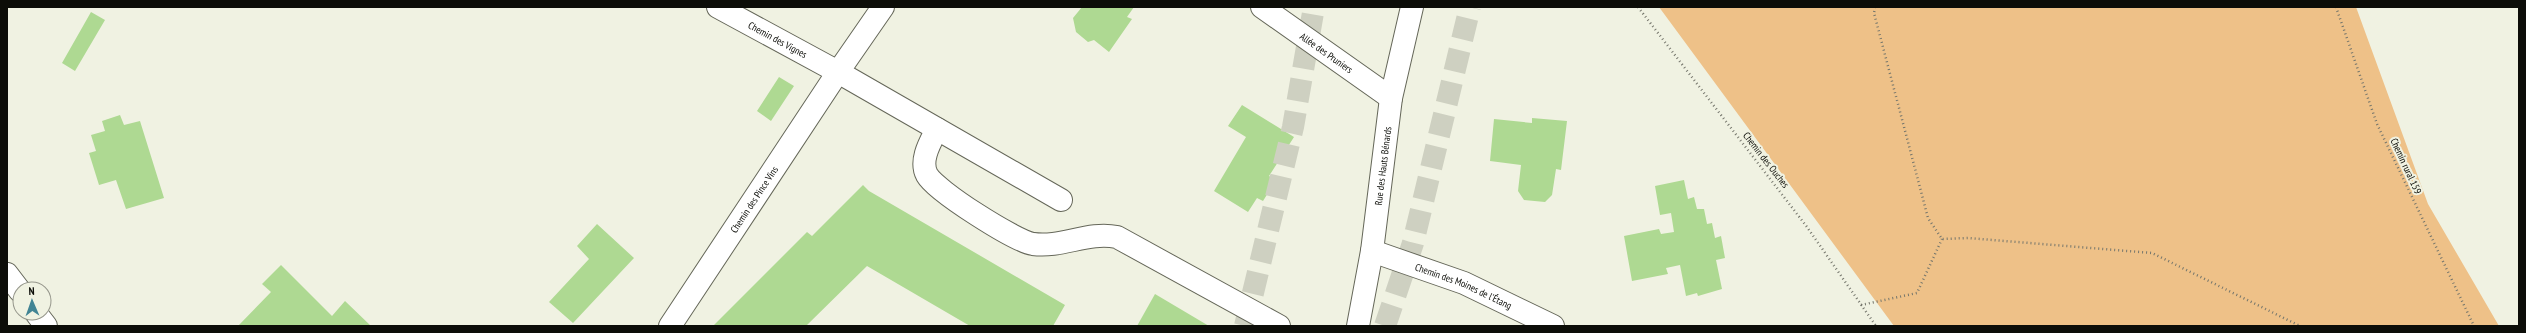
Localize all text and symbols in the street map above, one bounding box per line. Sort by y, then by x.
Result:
street label: Chemin des Vignes [746,18,810,61]
street label: Allée des Pruniers [1298,29,1356,76]
street label: Rue des Hauts Bénards [1371,125,1394,206]
street label: Chemin des Ouches [1740,129,1792,191]
street label: Chemin rural 159 [2387,136,2425,196]
street label: Chemin des Pince Vins [727,163,781,235]
street label: Chemin des Moines de l'Étang [1413,260,1514,312]
north arrow [12,281,52,321]
text: N [28,284,35,298]

